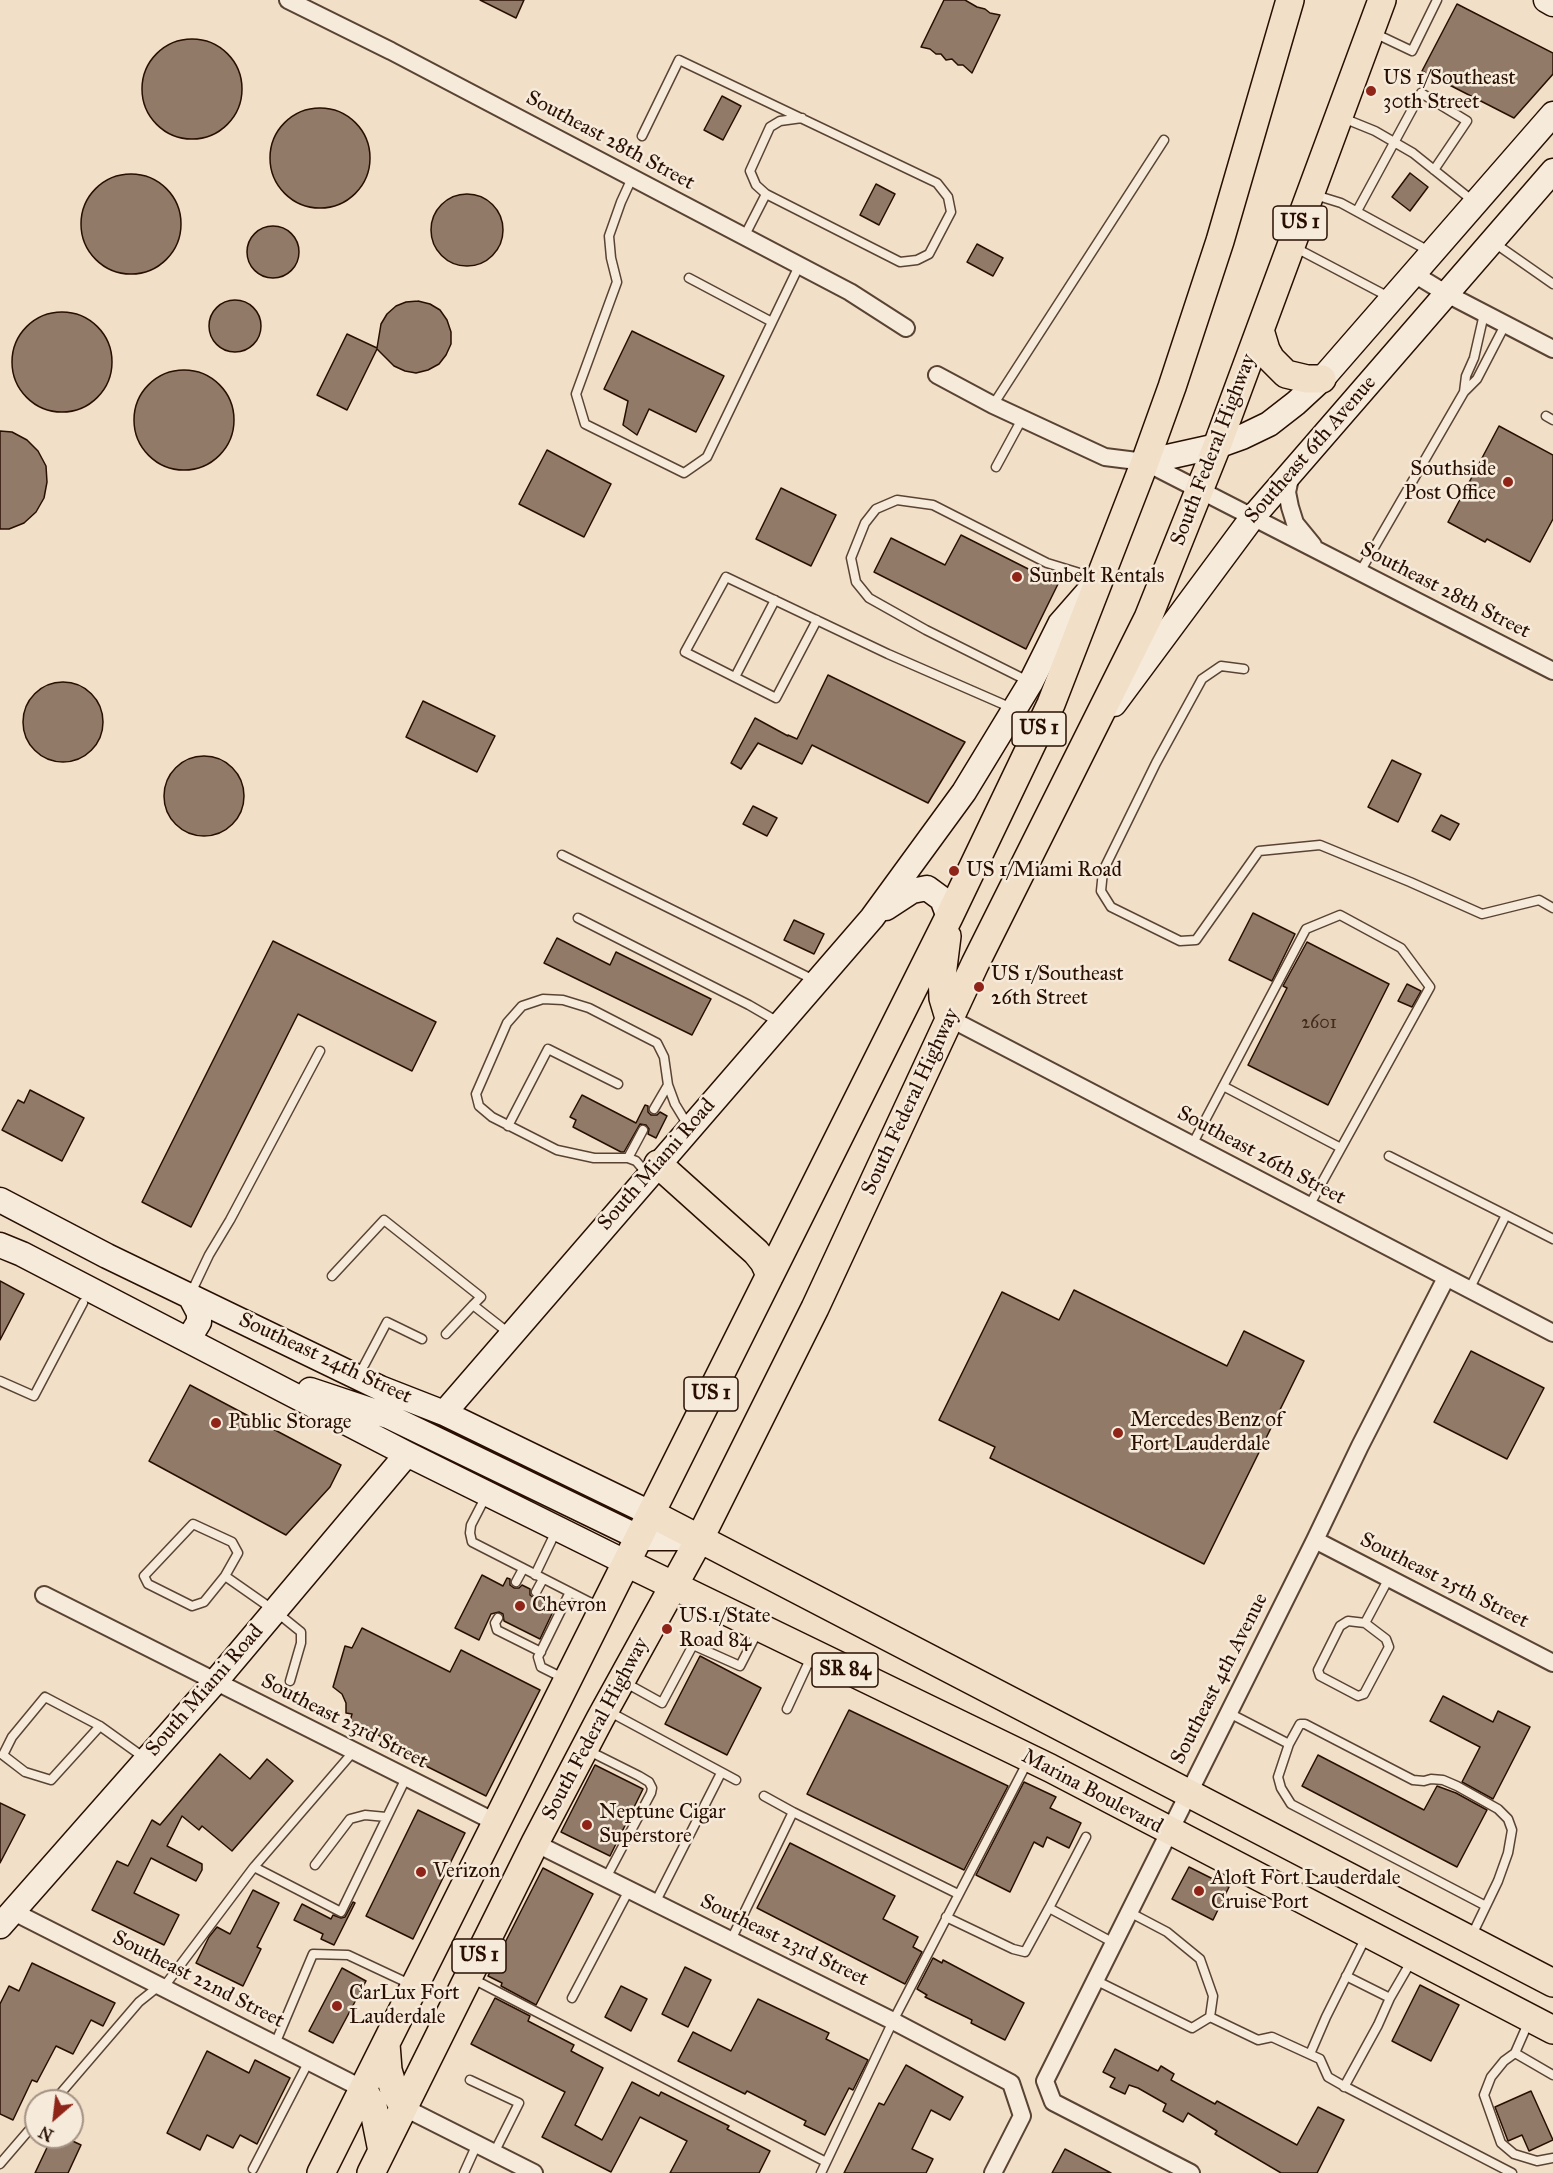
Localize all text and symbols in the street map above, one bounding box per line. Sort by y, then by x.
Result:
place label: US 1/Southeast 30th Street [1383,66,1516,116]
marker: US 1/Southeast 30th Street [1364,84,1378,98]
street label: Southeast 28th Street [521,86,699,196]
road number: US 1 [1273,206,1327,240]
street label: South Federal Highway [1166,351,1262,549]
street label: Southeast 6th Avenue [1240,371,1382,529]
place label: Southside Post Office [1404,457,1496,507]
marker: Southside Post Office [1501,475,1515,489]
street label: Southeast 28th Street [1356,537,1534,645]
place label: Sunbelt Rentals [1029,564,1164,590]
marker: Sunbelt Rentals [1010,570,1024,584]
road number: US 1 [1012,712,1066,746]
place label: US 1/Miami Road [966,858,1122,884]
marker: US 1/Miami Road [947,864,961,878]
place label: US 1/Southeast 26th Street [991,962,1124,1012]
marker: US 1/Southeast 26th Street [972,980,986,994]
street label: South Federal Highway [857,1005,965,1199]
house number: 2601 [1301,1013,1337,1035]
street label: South Miami Road [593,1094,721,1236]
street label: Southeast 26th Street [1172,1101,1350,1211]
street label: Southeast 24th Street [234,1308,416,1410]
road number: US 1 [684,1377,738,1411]
place label: Mercedes Benz of Fort Lauderdale [1130,1408,1283,1458]
place label: Public Storage [228,1410,352,1436]
marker: Public Storage [209,1416,223,1430]
marker: Mercedes Benz of Fort Lauderdale [1111,1426,1125,1440]
street label: Southeast 25th Street [1355,1528,1533,1634]
street label: Southeast 4th Avenue [1166,1589,1274,1769]
place label: Chevron [532,1593,607,1619]
marker: Chevron [513,1599,527,1613]
place label: US 1/State Road 84 [679,1604,771,1654]
street label: South Miami Road [141,1620,269,1762]
marker: US 1/State Road 84 [660,1622,674,1636]
street label: South Federal Highway [537,1633,655,1825]
road number: SR 84 [812,1653,878,1687]
street label: Southeast 23rd Street [256,1669,432,1775]
street label: Marina Boulevard [1017,1744,1167,1840]
place label: Neptune Cigar Superstore [599,1800,726,1850]
marker: Neptune Cigar Superstore [580,1818,594,1832]
place label: Verizon [433,1859,500,1885]
marker: Verizon [414,1865,428,1879]
place label: Aloft Fort Lauderdale Cruise Port [1211,1866,1401,1916]
marker: Aloft Fort Lauderdale Cruise Port [1192,1884,1206,1898]
street label: Southeast 23rd Street [696,1889,872,1993]
street label: Southeast 22nd Street [108,1926,288,2034]
road number: US 1 [452,1939,506,1973]
place label: CarLux Fort Lauderdale [349,1981,459,2031]
marker: CarLux Fort Lauderdale [330,1999,344,2013]
north arrow [24,2089,84,2149]
text: N [36,2122,57,2145]

